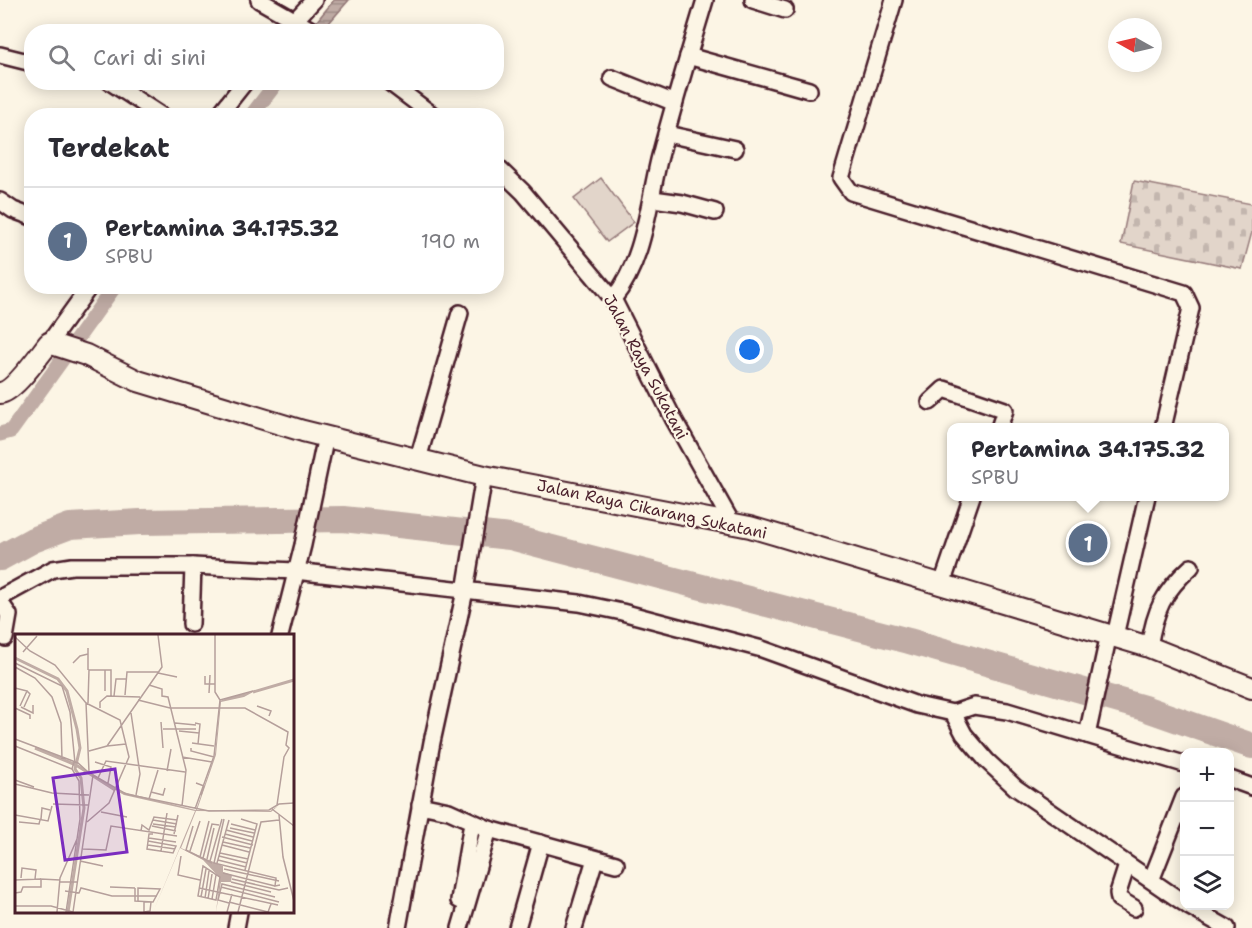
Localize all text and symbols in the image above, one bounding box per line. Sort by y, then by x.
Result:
north arrow [1108,18,1162,72]
search box [24,24,504,90]
icon: search [45,41,78,74]
text: Cari di sini [93,43,206,72]
text: Terdekat [48,130,170,165]
text: Pertamina 34.175.32 [105,214,339,243]
text: 1 [63,228,72,254]
text: 190 m [421,228,480,254]
text: SPBU [105,243,153,269]
street label: Jalan Raya Sukatani [599,291,693,443]
your location [735,335,764,364]
popup [947,423,1229,501]
text: Pertamina 34.175.32 [971,435,1205,464]
text: SPBU [971,464,1019,490]
street label: Jalan Raya Cikarang Sukatani [535,474,769,544]
pin: 1 [1068,520,1108,566]
inset map [15,634,294,913]
map controls [1180,748,1234,910]
button: + [1180,748,1234,802]
button: − [1180,802,1234,856]
button: layers [1180,856,1234,910]

